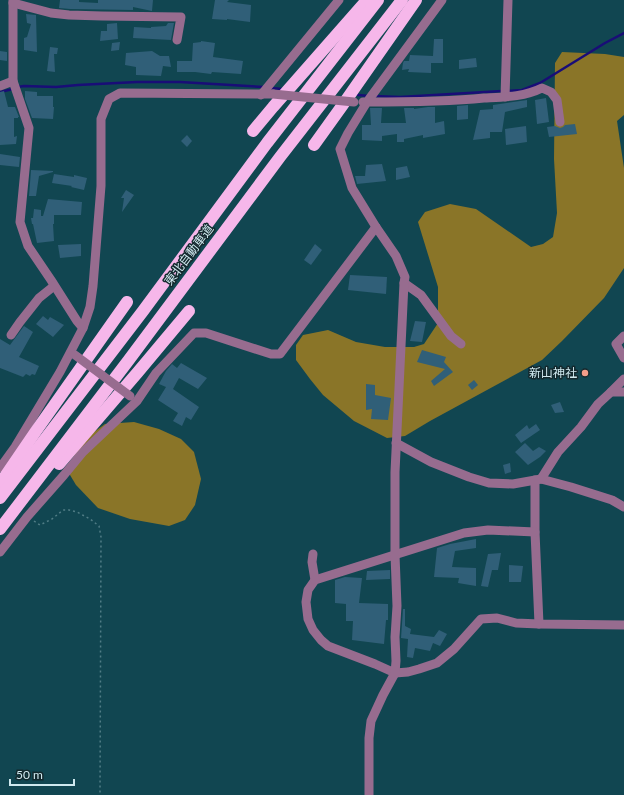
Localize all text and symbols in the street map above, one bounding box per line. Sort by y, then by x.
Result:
street label: 東北自動車道 [161,221,216,288]
place label: 新山神社 [529,365,577,380]
marker: 新山神社 [580,368,590,378]
scale bar [10,761,74,787]
text: 50 m [16,767,43,782]

